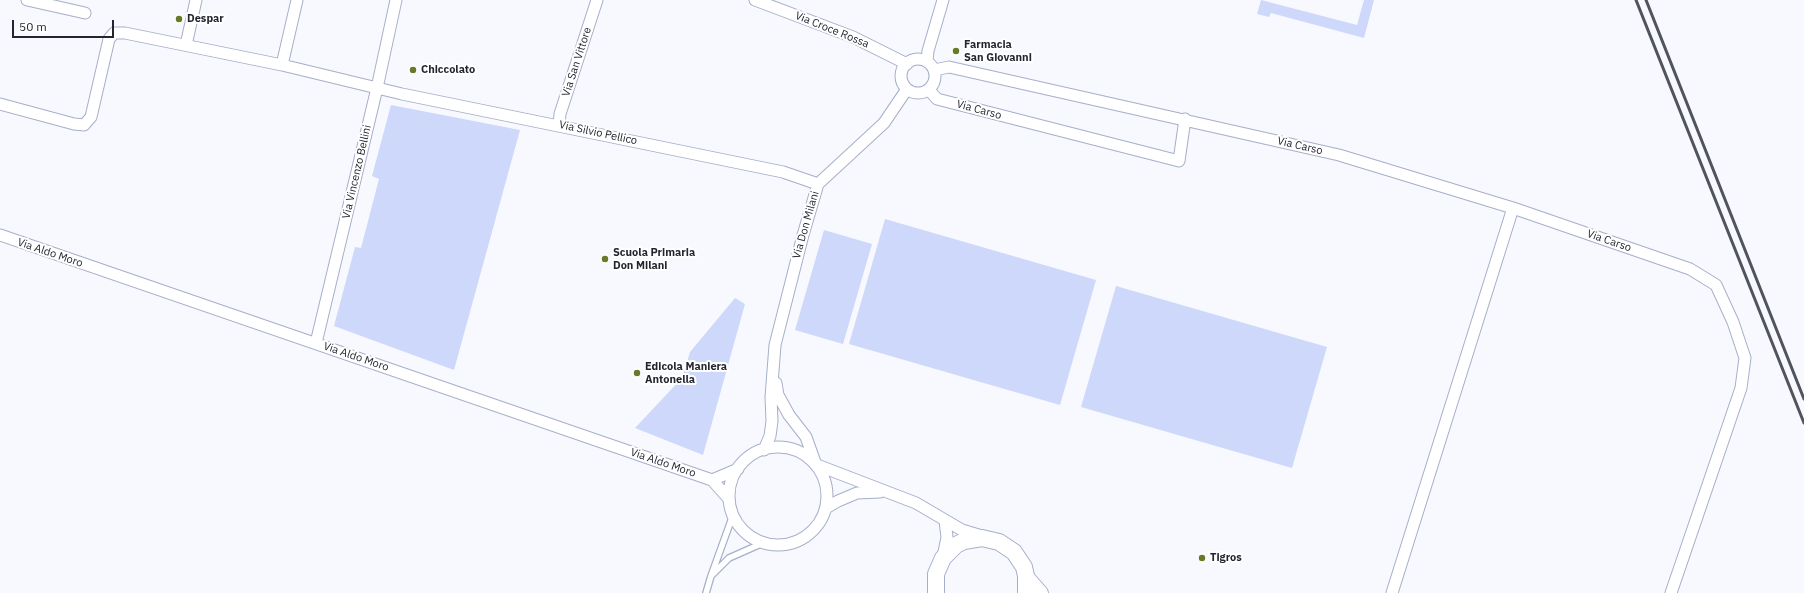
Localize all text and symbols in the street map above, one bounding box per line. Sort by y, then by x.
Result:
street label: Via Croce Rossa [793,9,871,51]
scale bar [14,12,116,38]
place label: Despar [187,12,224,26]
marker: Despar [174,14,184,24]
text: 50 m [19,19,47,34]
street label: Via San Vittore [560,26,594,98]
place label: Farmacia San Giovanni [964,38,1032,64]
marker: Farmacia San Giovanni [951,46,961,56]
place label: Chiccolato [421,63,475,77]
marker: Chiccolato [408,65,418,75]
street label: Via Carso [955,98,1003,122]
street label: Via Silvio Pellico [558,118,638,148]
street label: Via Vincenzo Bellini [340,124,374,220]
street label: Via Carso [1276,134,1324,158]
street label: Via Don Milani [790,190,822,260]
street label: Via Carso [1585,227,1633,255]
street label: Via Aldo Moro [16,236,84,270]
place label: Scuola Primaria Don Milani [613,246,695,272]
marker: Scuola Primaria Don Milani [600,254,610,264]
street label: Via Aldo Moro [322,340,390,374]
place label: Edicola Maniera Antonella [645,360,727,386]
marker: Edicola Maniera Antonella [632,368,642,378]
street label: Via Aldo Moro [629,446,697,480]
place label: Tigros [1210,551,1242,565]
marker: Tigros [1197,553,1207,563]

